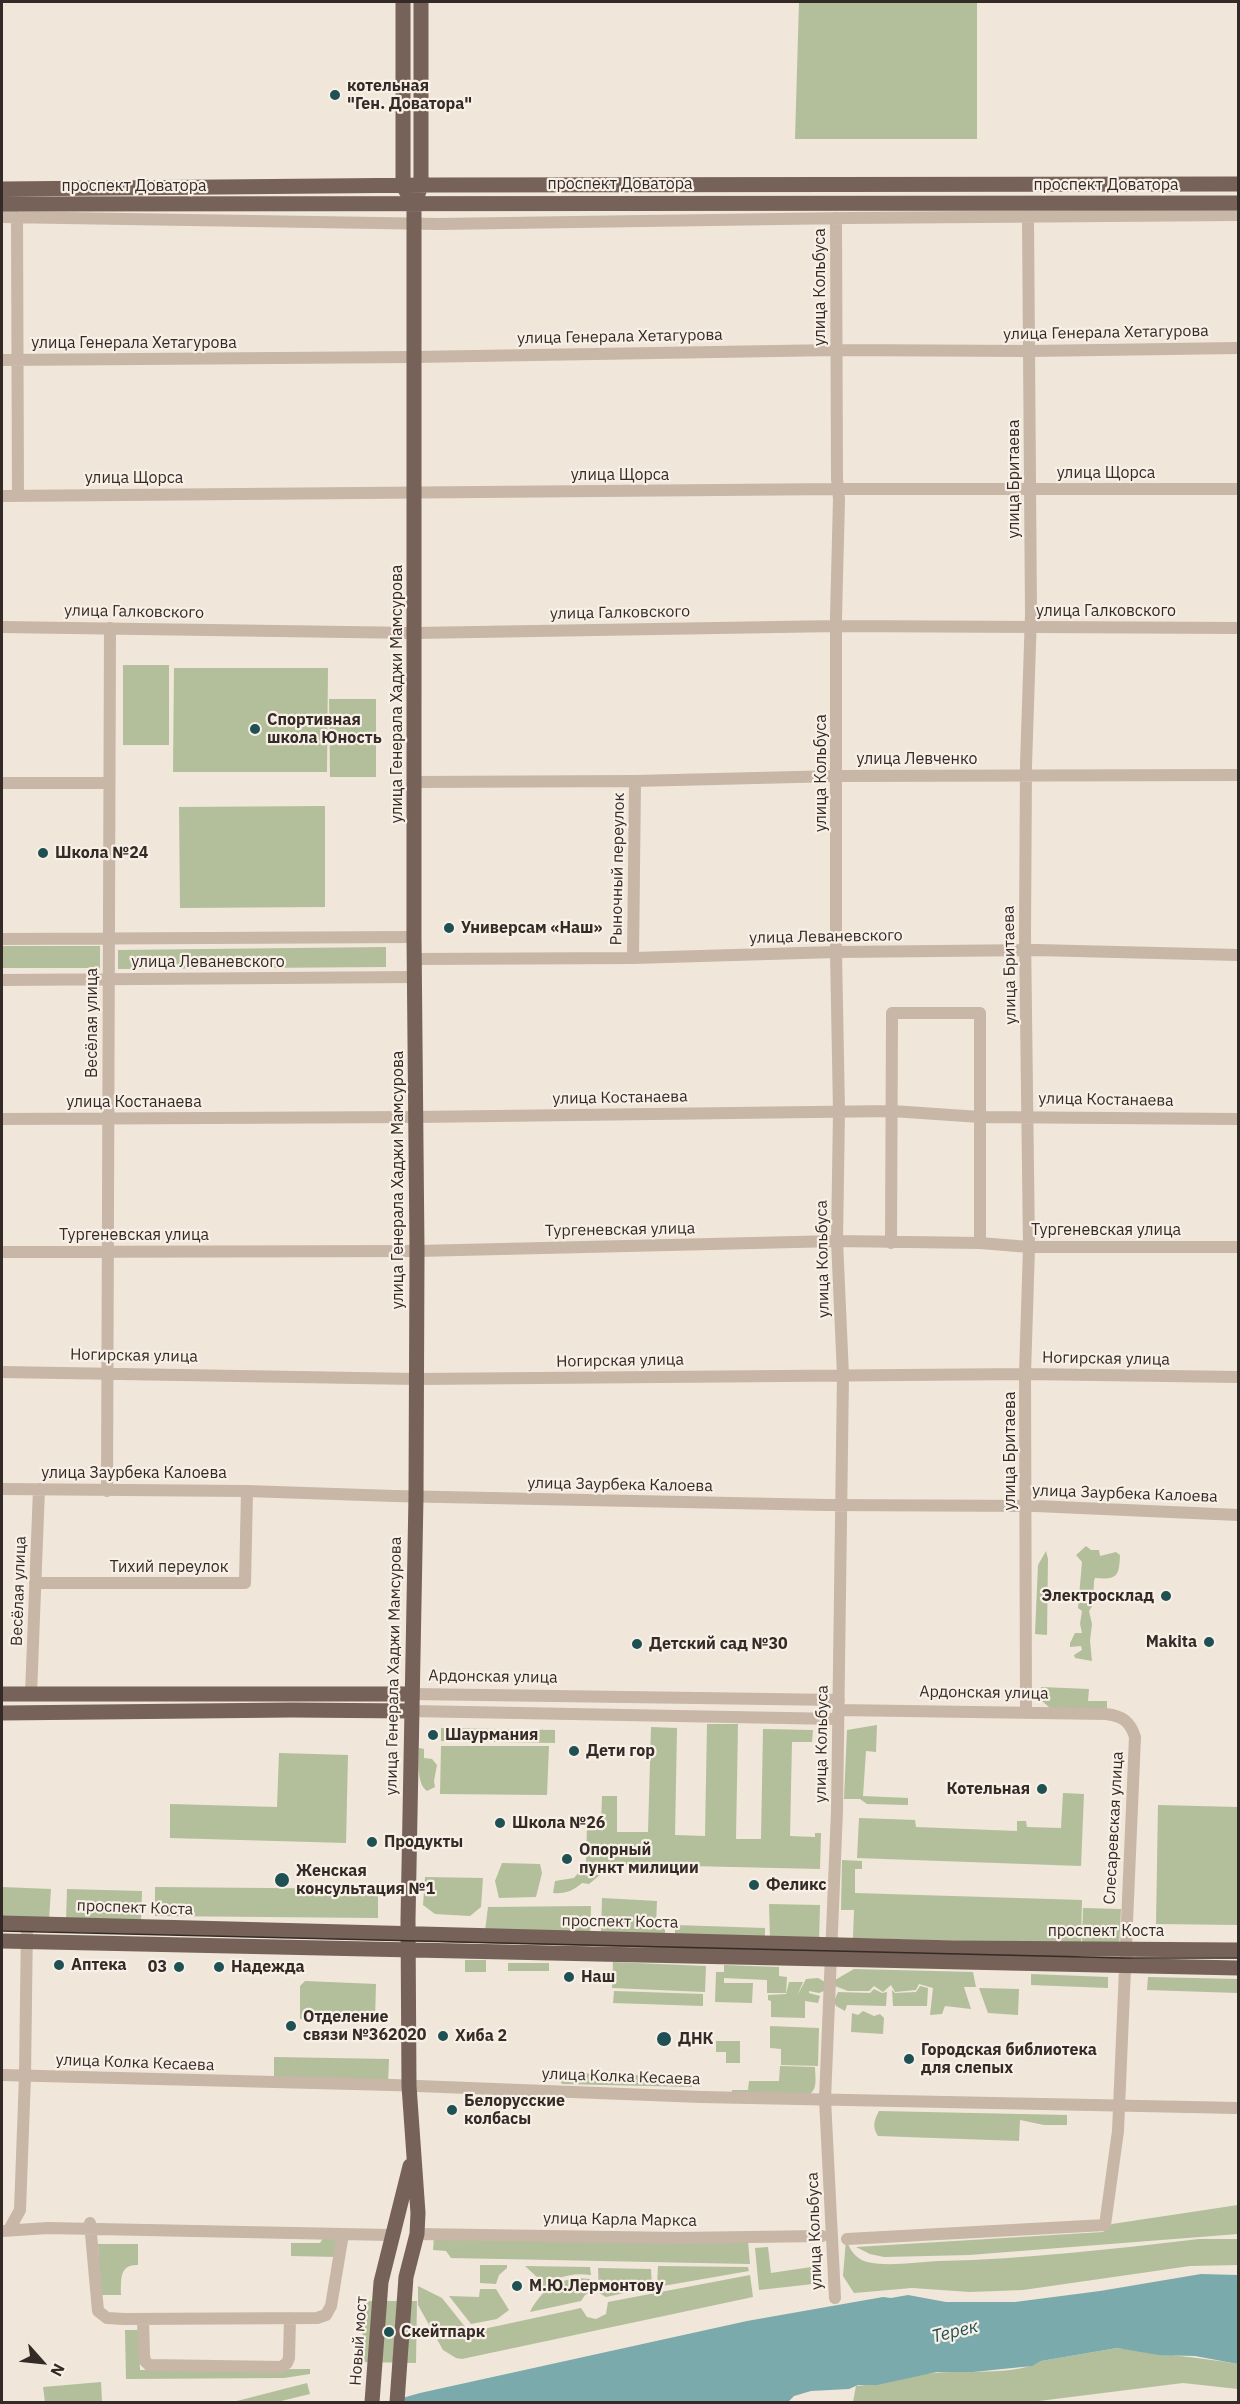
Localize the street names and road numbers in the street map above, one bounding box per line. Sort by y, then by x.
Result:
street label: проспект Доватора [547,174,693,194]
street label: проспект Доватора [1033,175,1179,195]
street label: проспект Доватора [61,176,207,196]
street label: улица Кольбуса [810,228,830,346]
street label: улица Генерала Хетагурова [1003,322,1209,344]
street label: улица Генерала Хетагурова [517,326,723,348]
street label: улица Генерала Хетагурова [31,333,237,353]
street label: улица Бритаева [1004,419,1024,539]
street label: улица Щорса [1057,463,1155,483]
street label: улица Щорса [571,465,669,485]
street label: улица Щорса [85,468,183,488]
street label: улица Генерала Хаджи Мамсурова [387,565,407,823]
street label: улица Галковского [64,601,204,623]
street label: улица Галковского [1036,601,1176,621]
street label: улица Галковского [550,602,690,624]
street label: улица Кольбуса [811,714,831,832]
street label: улица Левченко [857,749,977,769]
street label: Рыночный переулок [607,792,629,946]
street label: улица Бритаева [999,905,1021,1025]
street label: улица Леваневского [749,926,903,948]
street label: улица Леваневского [131,952,285,972]
street label: Весёлая улица [82,968,102,1078]
street label: улица Генерала Хаджи Мамсурова [388,1051,408,1309]
street label: улица Костанаева [552,1087,688,1109]
street label: улица Костанаева [1038,1089,1174,1111]
street label: улица Костанаева [66,1092,202,1112]
street label: улица Кольбуса [812,1200,834,1318]
street label: Тургеневская улица [545,1219,695,1241]
street label: Тургеневская улица [1031,1220,1181,1240]
street label: Тургеневская улица [59,1225,209,1245]
street label: Ногирская улица [70,1345,198,1367]
street label: Ногирская улица [1042,1348,1170,1370]
street label: Ногирская улица [556,1350,684,1372]
street label: улица Бритаева [1000,1391,1020,1511]
street label: улица Заурбека Калоева [41,1463,227,1483]
street label: улица Заурбека Калоева [527,1474,713,1496]
street label: улица Заурбека Калоева [1032,1481,1218,1507]
street label: Весёлая улица [7,1536,31,1646]
street label: улица Генерала Хаджи Мамсурова [382,1537,406,1795]
street label: Тихий переулок [109,1557,229,1577]
street label: Ардонская улица [428,1666,558,1688]
street label: Ардонская улица [919,1682,1049,1704]
street label: улица Кольбуса [811,1685,833,1803]
street label: Слесаревская улица [1100,1751,1128,1905]
street label: проспект Коста [76,1896,194,1920]
street label: проспект Коста [561,1911,679,1933]
street label: проспект Коста [1048,1921,1164,1941]
street label: улица Колка Кесаева [55,2051,215,2075]
street label: улица Колка Кесаева [541,2065,701,2089]
street label: улица Кольбуса [803,2172,827,2290]
street label: улица Карла Маркса [543,2209,697,2231]
street label: Новый мост [346,2296,372,2386]

